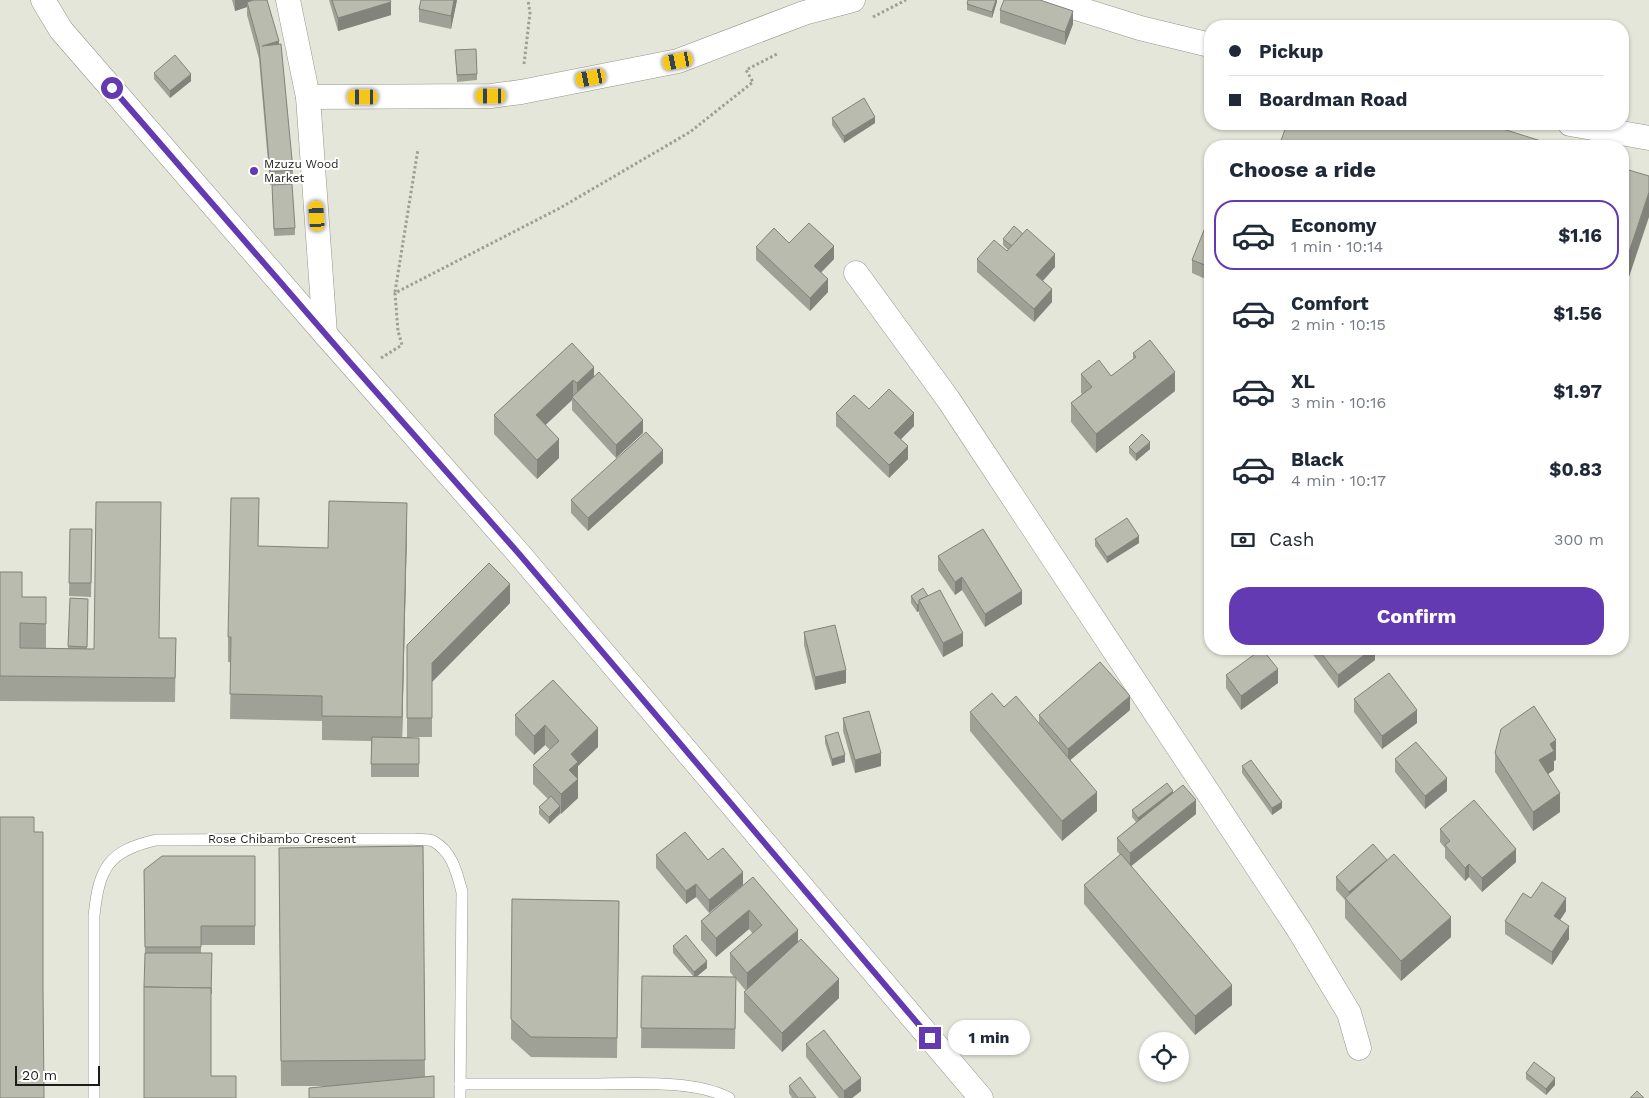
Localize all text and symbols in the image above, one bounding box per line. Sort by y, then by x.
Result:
text: Pickup [1259,40,1323,63]
car [661,51,694,71]
car [574,68,607,88]
route start [101,77,123,99]
text: Boardman Road [1259,88,1407,111]
car [476,89,506,104]
car [348,90,378,105]
place label: Mzuzu Wood Market [264,157,339,185]
text: Choose a ride [1229,157,1376,182]
marker: Mzuzu Wood Market [248,165,260,177]
car [308,201,325,231]
icon: car [1231,213,1276,258]
text: Economy [1291,214,1376,237]
text: $1.16 [1558,224,1602,247]
text: 1 min · 10:14 [1291,237,1383,256]
icon: car [1231,291,1276,336]
text: Comfort [1291,292,1369,315]
text: $1.56 [1553,302,1602,325]
text: 2 min · 10:15 [1291,315,1386,334]
icon: car [1231,369,1276,414]
text: XL [1291,370,1315,393]
text: $1.97 [1553,380,1602,403]
text: 3 min · 10:16 [1291,393,1386,412]
icon: car [1231,447,1276,492]
text: Black [1291,448,1344,471]
text: $0.83 [1549,458,1602,481]
text: 4 min · 10:17 [1291,471,1386,490]
icon: cash [1229,526,1257,554]
text: Cash [1269,528,1315,551]
text: 300 m [1554,530,1604,549]
button: Confirm [1229,587,1604,645]
street label: Rose Chibambo Crescent [208,832,356,846]
callout: 1 min [948,1020,1030,1056]
route end [919,1027,941,1049]
text: 1 min [968,1028,1010,1047]
map controls [1139,1032,1189,1082]
button: locate [1139,1032,1189,1082]
scale bar [15,1063,100,1086]
text: 20 m [22,1067,57,1083]

